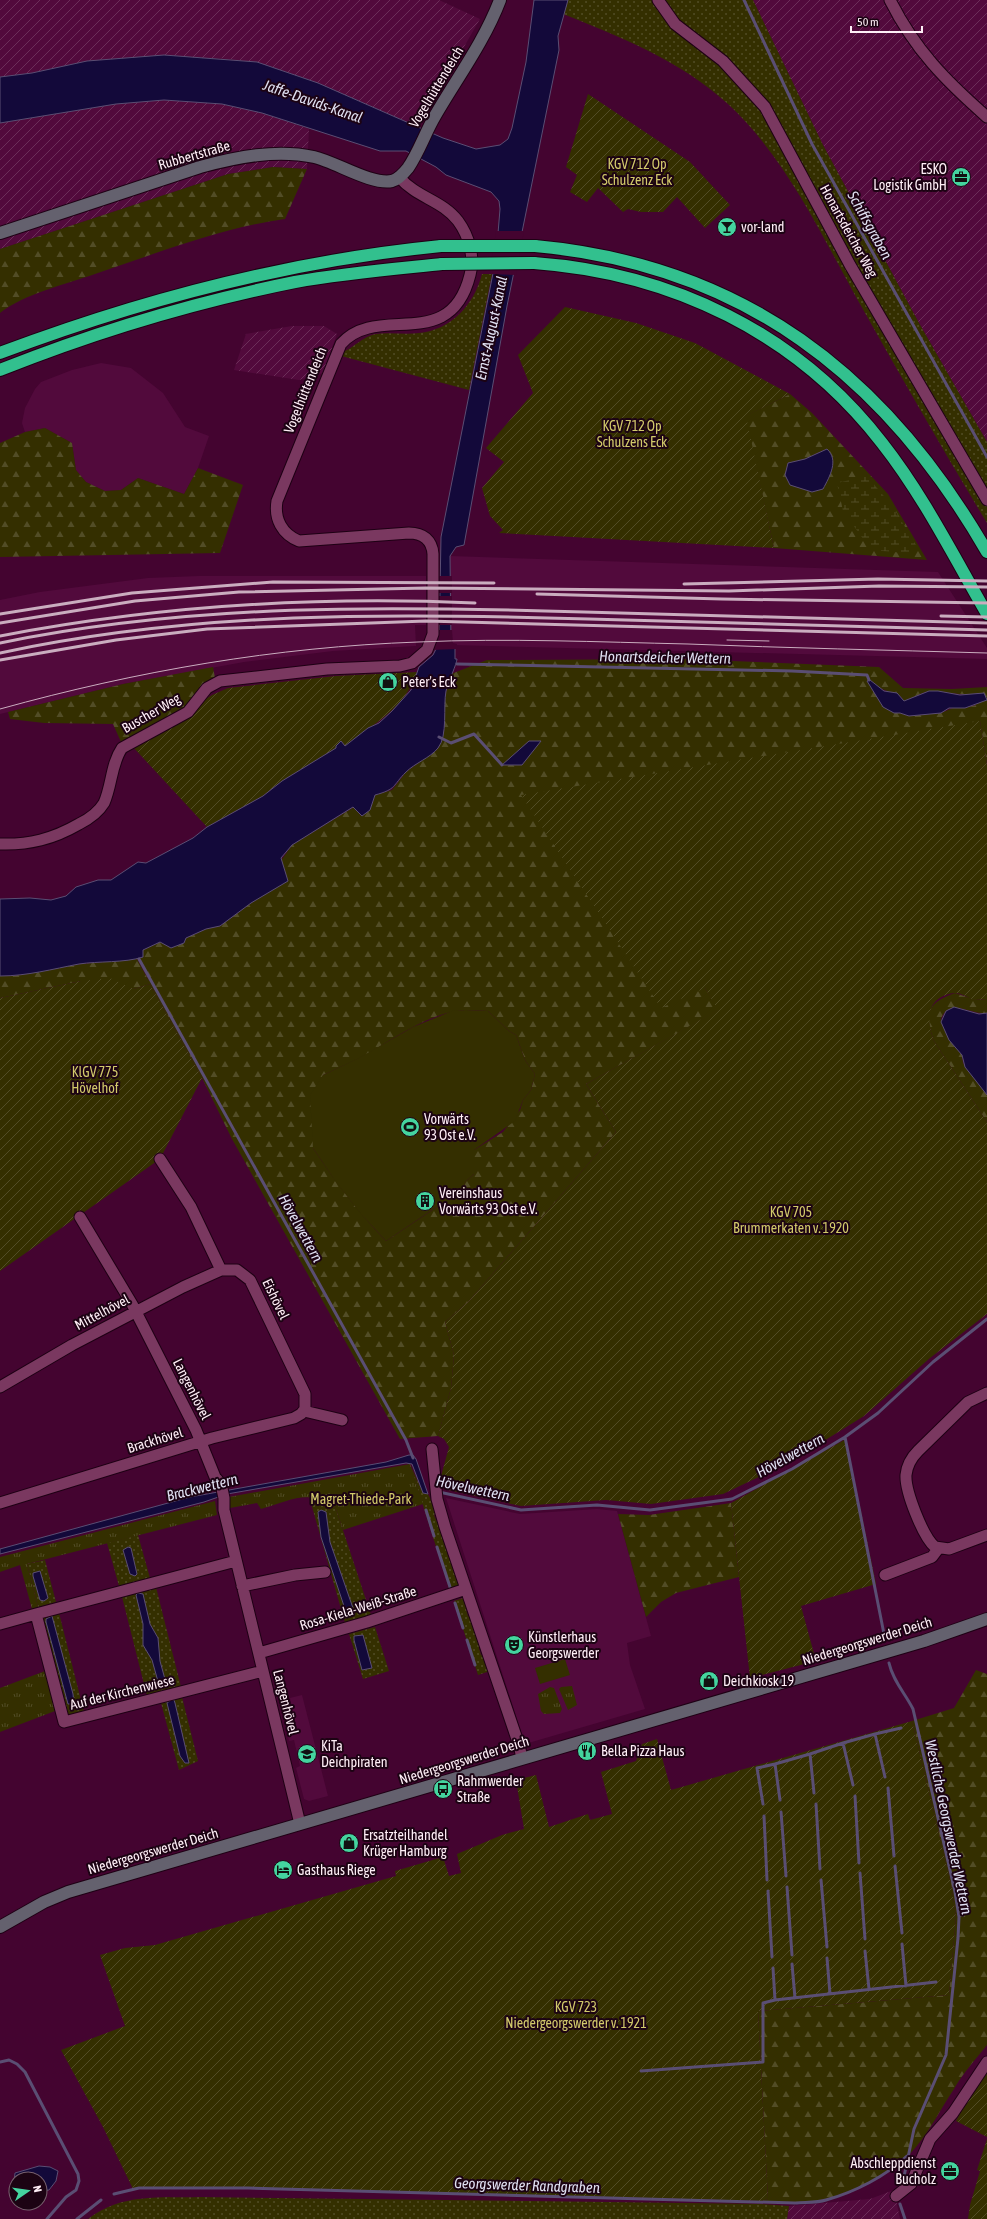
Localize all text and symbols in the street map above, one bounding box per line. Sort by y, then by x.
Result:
scale bar [851,8,922,34]
text: 50 m [857,15,879,29]
street label: Vogelhüttendeich [406,44,466,130]
water label: Jaffe-Davids-Kanal [260,76,365,126]
street label: Rubbertstraße [156,137,232,173]
park label: KGV 712 Op Schulzenz Eck [602,156,672,188]
place label: ESKO Logistik GmbH [873,161,947,193]
office icon: ESKO Logistik GmbH [950,166,972,188]
street label: Honartsdeicher Weg [817,182,881,280]
water label: Schiffsgraben [844,187,896,262]
bar icon: vor-land [716,216,738,238]
place label: vor-land [741,219,784,235]
water label: Ernst-August-Kanal [472,274,510,382]
street label: Vogelhüttendeich [280,345,330,435]
park label: KGV 712 Op Schulzens Eck [597,418,667,450]
water label: Honartsdeicher Wettern [599,647,731,667]
shop icon: Peter's Eck [377,671,399,693]
place label: Peter's Eck [402,674,456,690]
street label: Buscher Weg [119,690,183,736]
park label: KlGV 775 Hövelhof [71,1064,119,1096]
place label: Vorwärts 93 Ost e.V. [424,1111,476,1143]
sports icon: Vorwärts 93 Ost e.V. [399,1116,421,1138]
place label: Vereinshaus Vorwärts 93 Ost e.V. [439,1185,538,1217]
building icon: Vereinshaus Vorwärts 93 Ost e.V. [414,1190,436,1212]
water label: Hövelwettern [275,1191,327,1265]
park label: KGV 705 Brummerkaten v. 1920 [733,1204,849,1236]
street label: Eishövel [259,1276,293,1322]
street label: Mittelhövel [72,1291,132,1333]
street label: Langenhövel [170,1356,214,1423]
street label: Brackhövel [125,1424,185,1456]
water label: Hövelwettern [753,1429,827,1481]
water label: Brackwettern [165,1470,239,1504]
water label: Hövelwettern [435,1472,511,1504]
park label: Magret-Thiede-Park [310,1491,412,1507]
street label: Rosa-Kiela-Weiß-Straße [298,1583,418,1633]
street label: Niedergeorgswerder Deich [800,1614,934,1668]
place label: Künstlerhaus Georgswerder [528,1629,600,1661]
theatre icon: Künstlerhaus Georgswerder [503,1634,525,1656]
street label: Langenhövel [270,1668,302,1736]
shop icon: Deichkiosk 19 [698,1670,720,1692]
street label: Auf der Kirchenwiese [68,1671,176,1713]
place label: Deichkiosk 19 [723,1673,794,1689]
street label: Niedergeorgswerder Deich [397,1733,531,1787]
place label: KiTa Deichpiraten [321,1738,388,1770]
water label: Westliche Georgswerder Wettern [922,1738,976,1916]
restaurant icon: Bella Pizza Haus [576,1740,598,1762]
school or university icon: KiTa Deichpiraten [296,1743,318,1765]
place label: Bella Pizza Haus [601,1743,685,1759]
place label: Rahmwerder Straße [457,1773,524,1805]
bus stop icon: Rahmwerder Straße [432,1778,454,1800]
street label: Niedergeorgswerder Deich [86,1825,220,1877]
place label: Ersatzteilhandel Krüger Hamburg [363,1827,448,1859]
shop icon: Ersatzteilhandel Krüger Hamburg [338,1832,360,1854]
hotel icon: Gasthaus Riege [272,1859,294,1881]
place label: Gasthaus Riege [297,1862,376,1878]
park label: KGV 723 Niedergeorgswerder v. 1921 [505,1999,647,2031]
place label: Abschleppdienst Bucholz [850,2155,936,2187]
office icon: Abschleppdienst Bucholz [939,2160,961,2182]
north arrow [8,2171,48,2211]
water label: Georgswerder Randgraben [454,2174,600,2196]
text: N [31,2184,44,2193]

